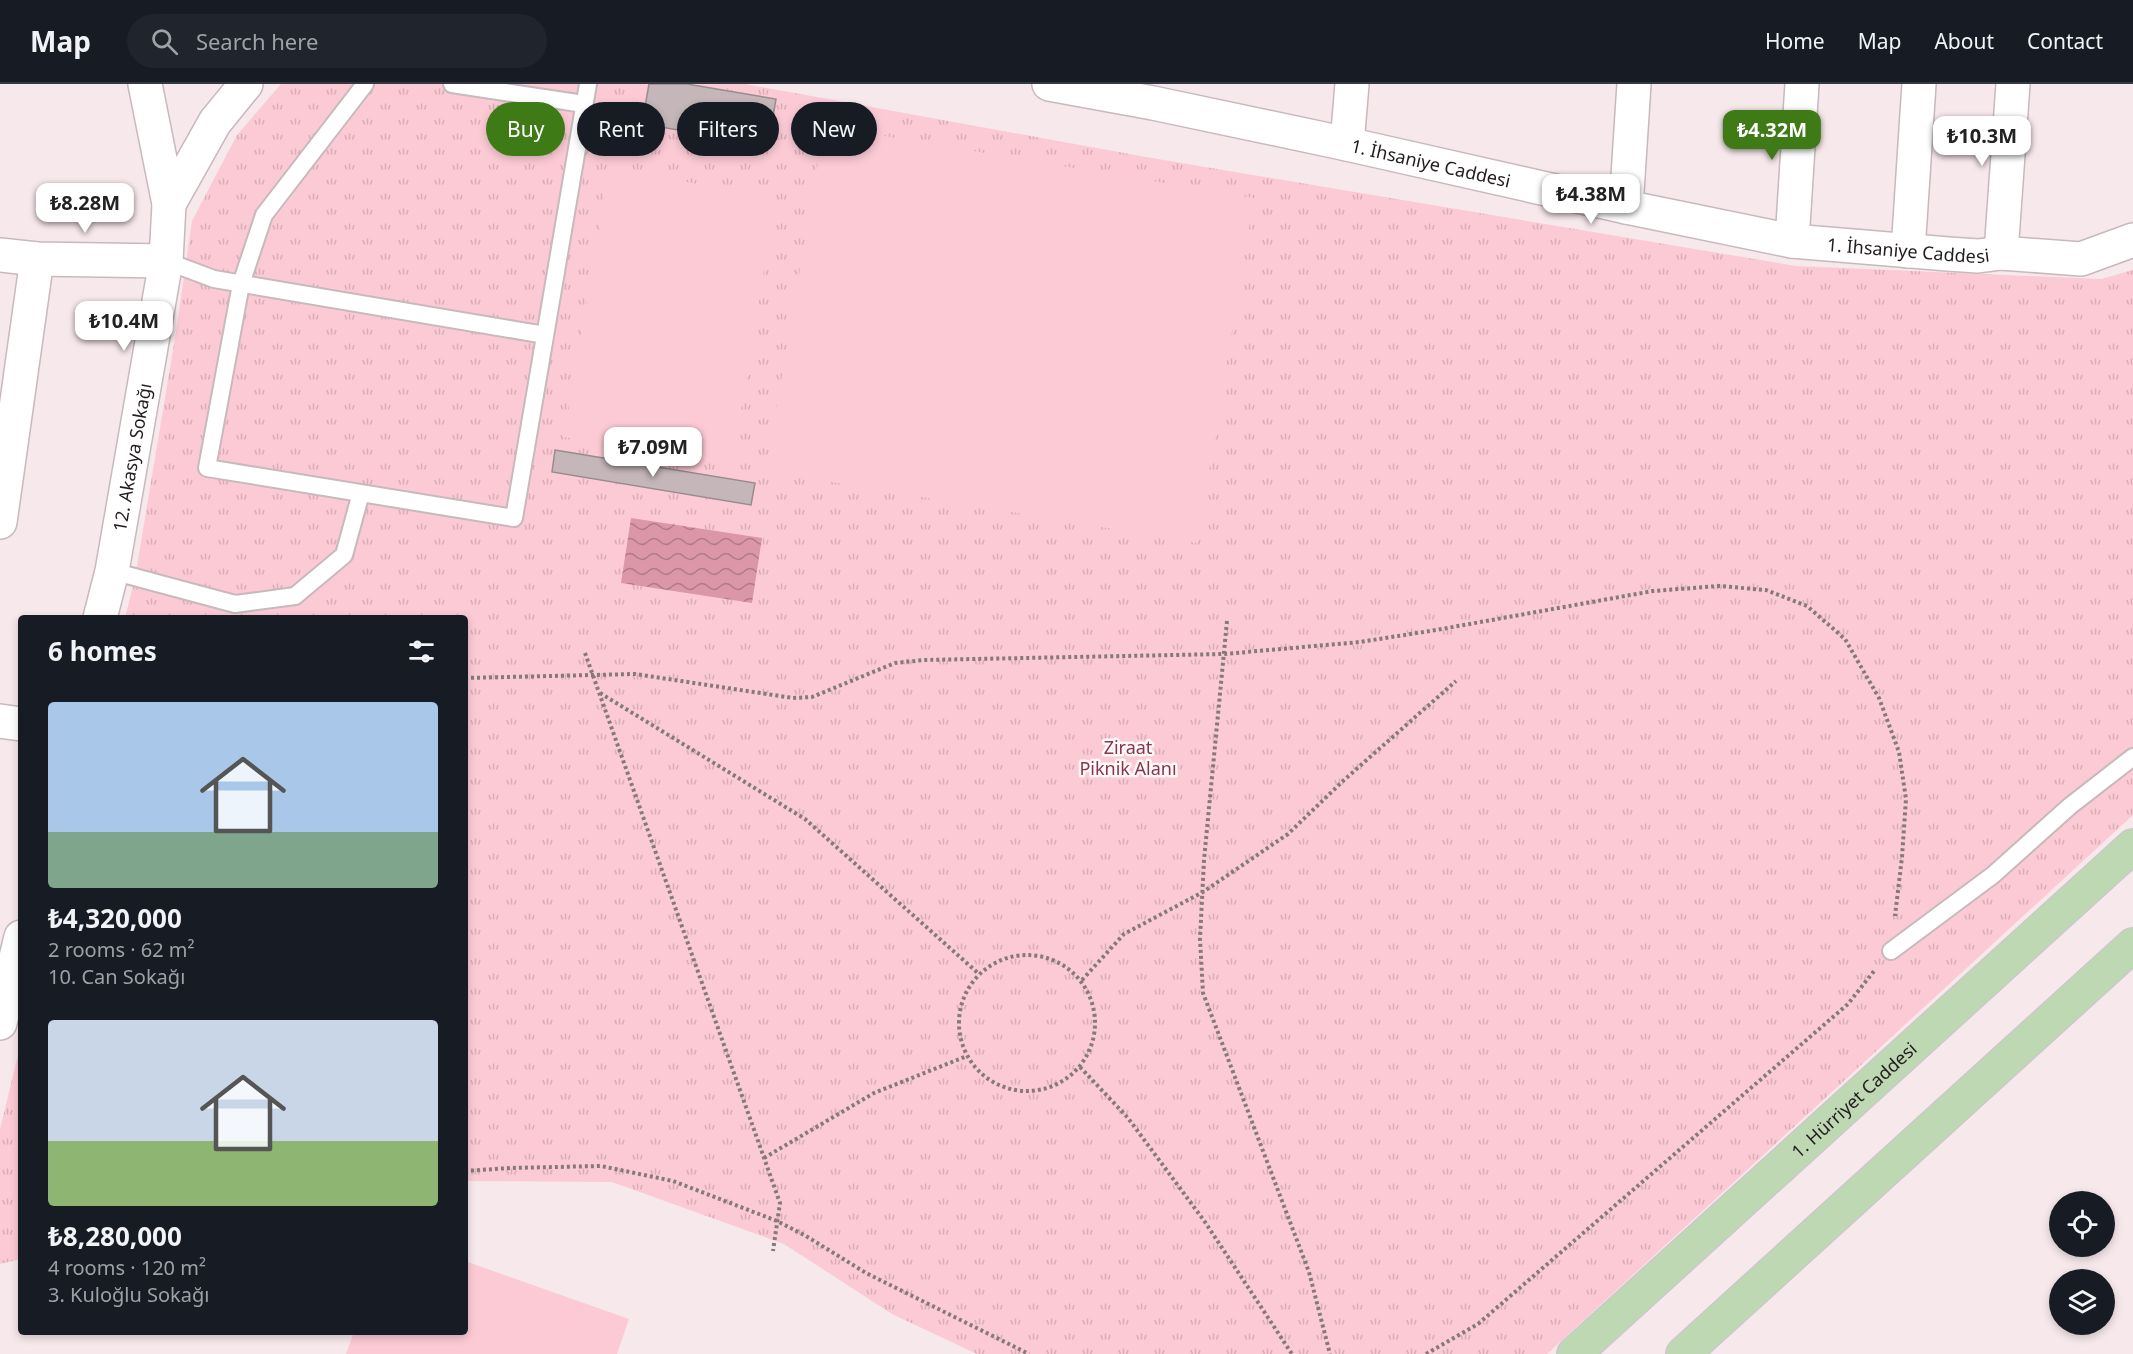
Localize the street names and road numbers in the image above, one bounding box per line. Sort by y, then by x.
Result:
street label: 1. İhsaniye Caddesi [1349,133,1513,193]
street label: 1. İhsaniye Caddesi [1826,232,1991,268]
street label: 12. Akasya Sokağı [107,381,157,533]
street label: 1. Hürriyet Caddesi [1786,1037,1922,1163]

